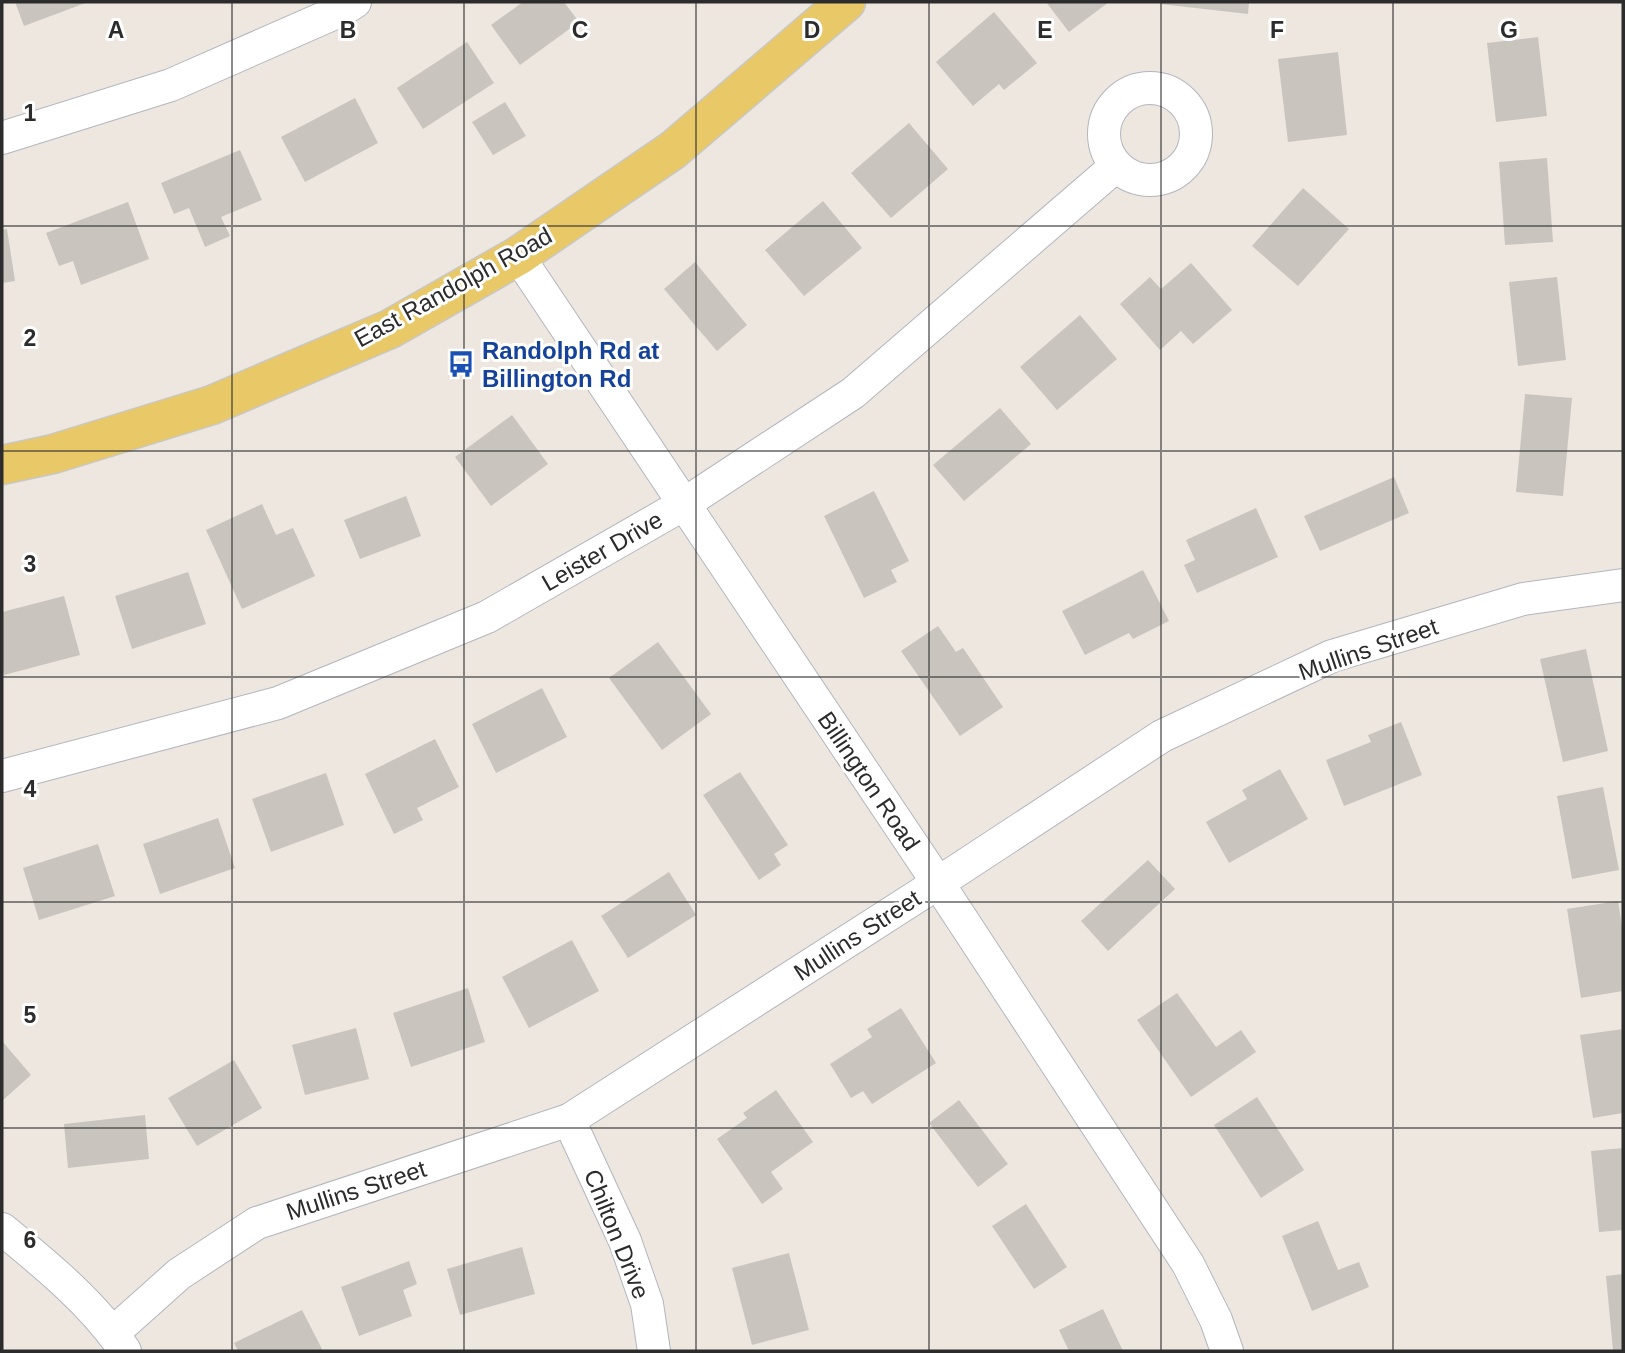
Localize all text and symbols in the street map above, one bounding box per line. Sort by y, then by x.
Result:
text: A [108,17,124,43]
text: B [340,17,356,43]
text: C [572,17,588,43]
text: D [804,17,820,43]
text: E [1037,17,1053,43]
text: F [1270,17,1284,43]
text: G [1500,17,1518,43]
text: 1 [24,100,37,126]
street label: East Randolph Road [350,222,556,352]
text: 2 [24,325,36,351]
place label: Randolph Rd at Billington Rd [482,337,659,392]
bus stop icon: Randolph Rd at Billington Rd [446,349,476,379]
street label: Leister Drive [537,506,667,596]
text: 3 [24,551,36,577]
street label: Mullins Street [1295,612,1441,685]
street label: Billington Road [813,707,925,855]
text: 4 [24,776,37,802]
street label: Mullins Street [789,884,926,986]
text: 5 [24,1002,37,1028]
street label: Mullins Street [283,1155,430,1225]
street label: Chilton Drive [579,1165,655,1303]
text: 6 [24,1227,36,1253]

